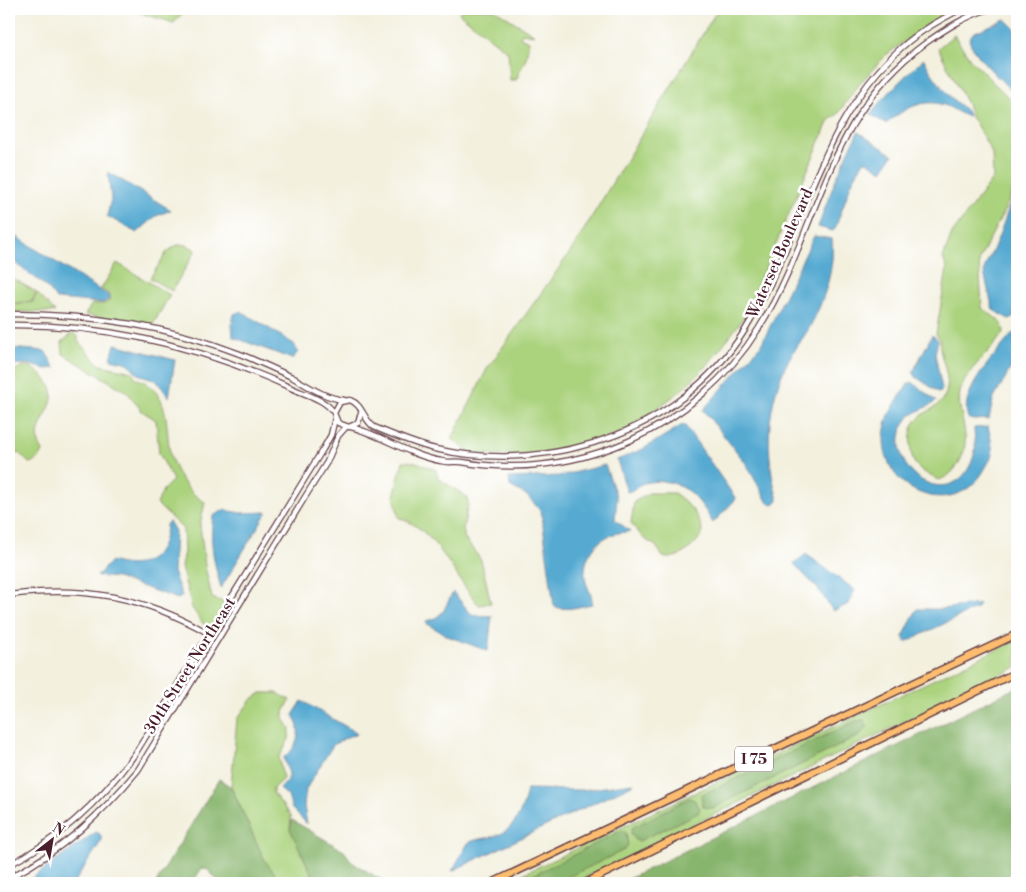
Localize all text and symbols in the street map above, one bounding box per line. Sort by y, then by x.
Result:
street label: Waterset Boulevard [742,185,818,322]
street label: 30th Street Northeast [140,593,240,738]
road number: I 75 [735,746,773,772]
north arrow [28,814,78,864]
text: N [49,819,68,840]

